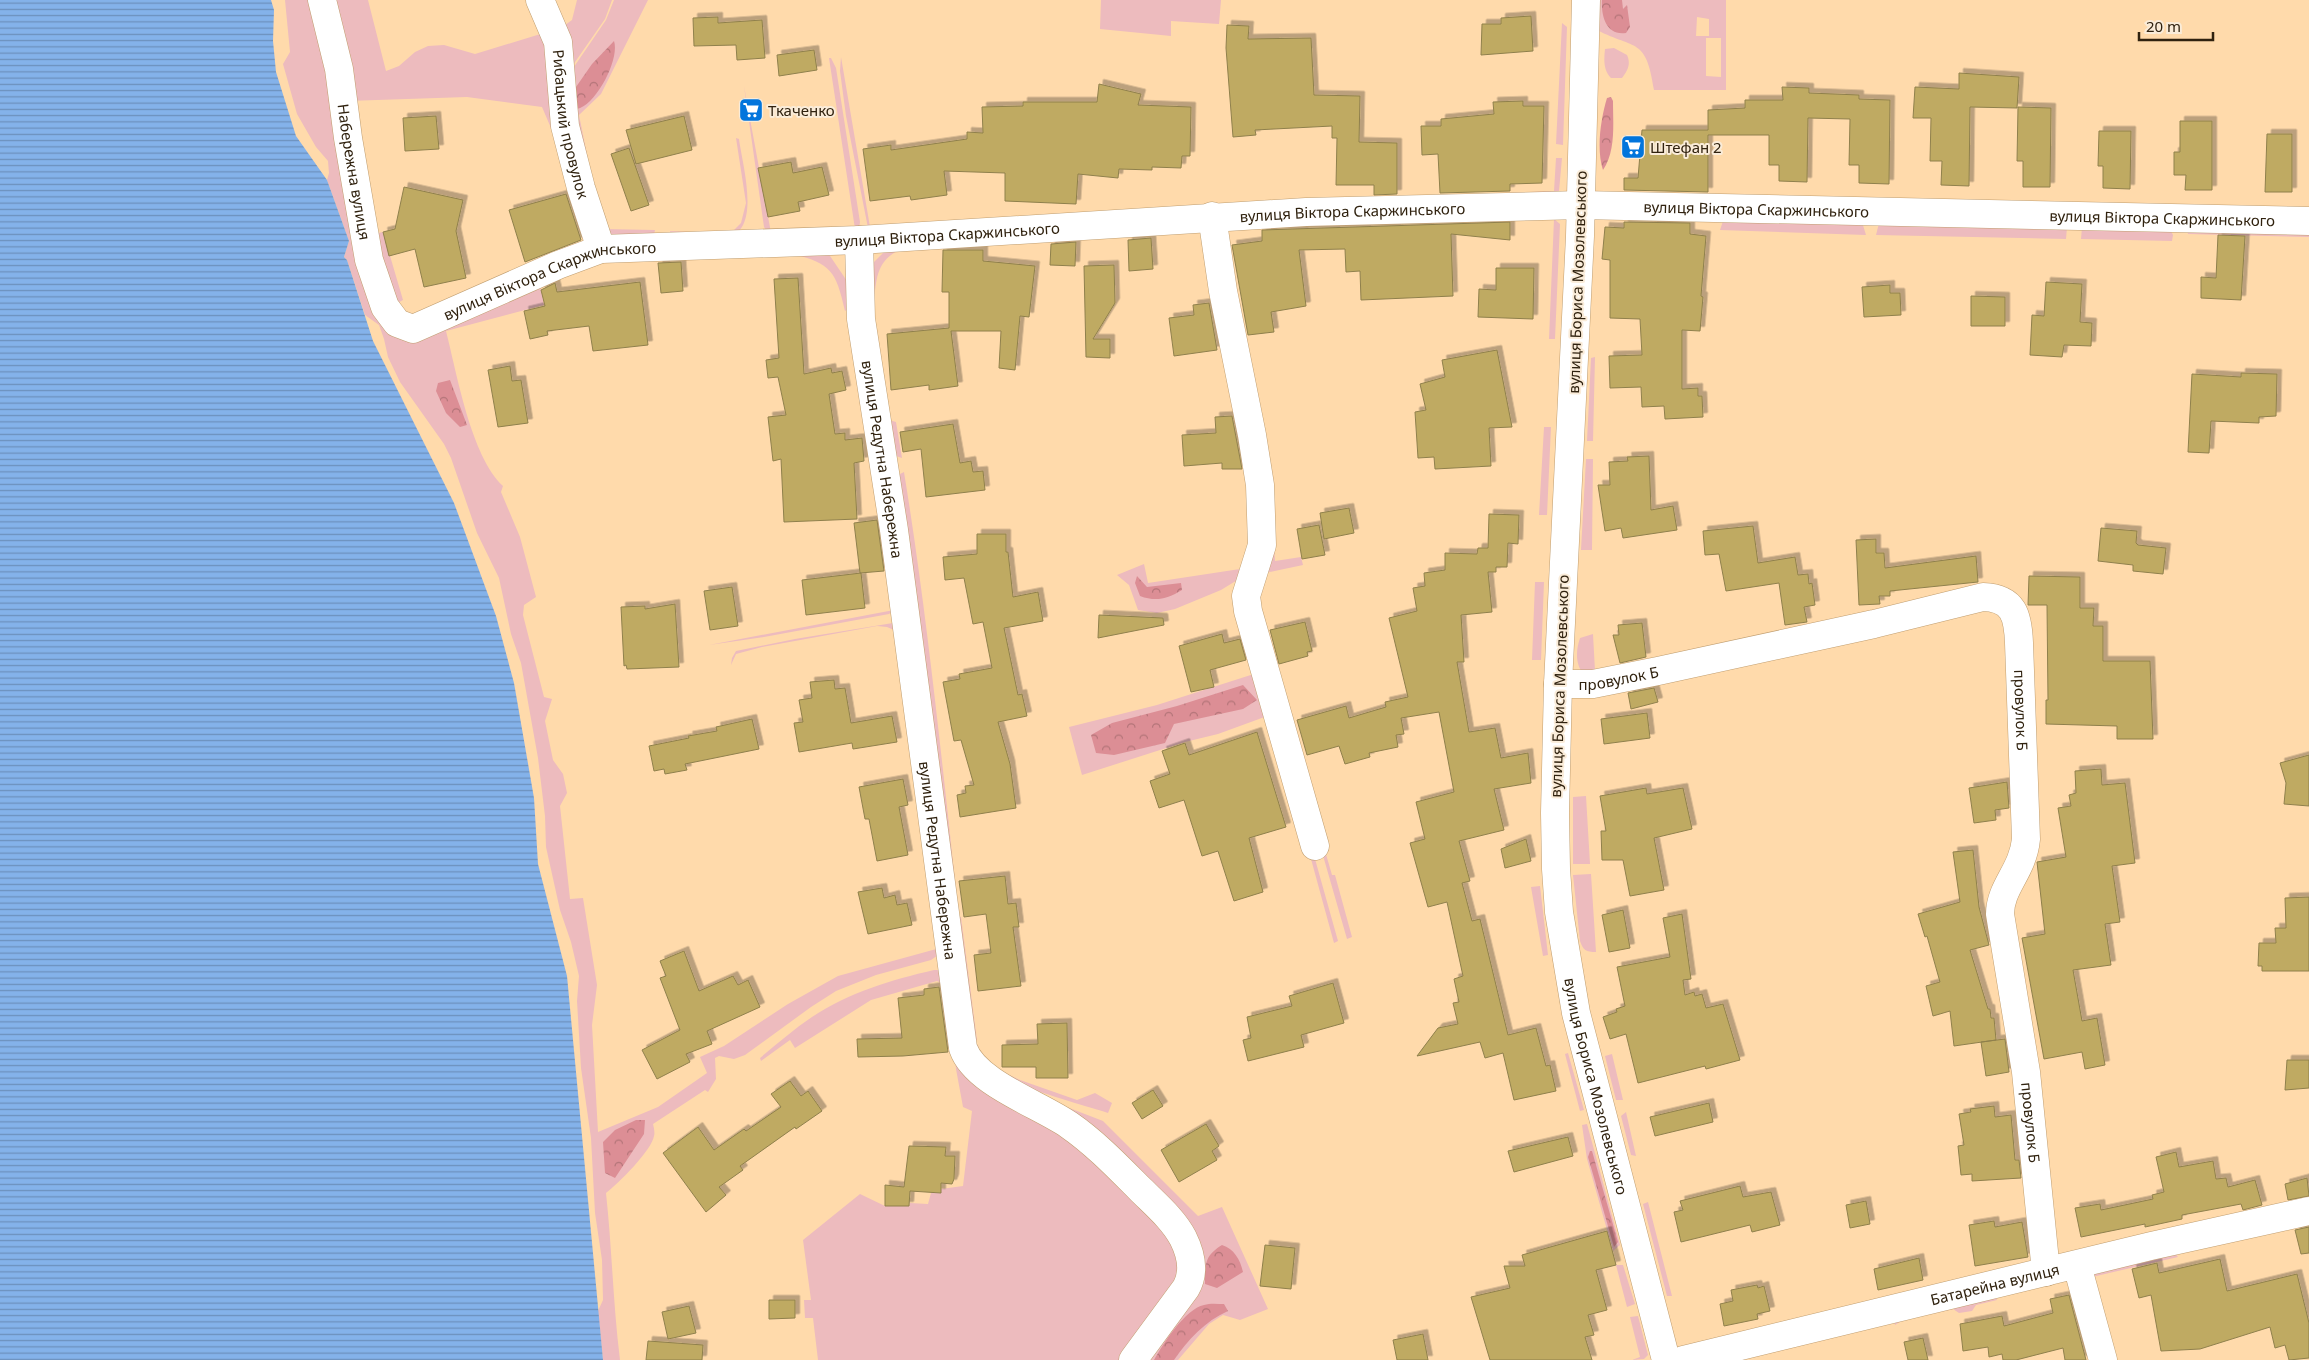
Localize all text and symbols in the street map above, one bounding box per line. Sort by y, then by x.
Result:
scale bar [2139,10,2213,42]
text: 20 m [2146,16,2181,36]
street label: Рибацький провулок [549,49,594,201]
supermarket icon: Ткаченко [738,97,764,123]
place label: Ткаченко [768,100,835,120]
street label: Набережна вулиця [334,102,375,241]
supermarket icon: Штефан 2 [1620,134,1646,160]
place label: Штефан 2 [1650,137,1722,157]
street label: вулиця Бориса Мозолевського [1563,170,1591,394]
street label: вулиця Віктора Скаржинського [1643,196,1869,221]
street label: вулиця Віктора Скаржинського [1239,198,1466,226]
street label: вулиця Віктора Скаржинського [2049,205,2275,230]
street label: вулиця Віктора Скаржинського [834,217,1060,251]
street label: вулиця Віктора Скаржинського [440,237,657,324]
street label: вулиця Редутна Набережна [858,359,908,560]
street label: вулиця Бориса Мозолевського [1545,574,1573,798]
street label: провулок Б [1578,661,1660,694]
street label: провулок Б [2010,669,2033,751]
street label: вулиця Редутна Набережна [915,760,961,961]
street label: вулиця Бориса Мозолевського [1560,976,1633,1197]
street label: провулок Б [2017,1081,2045,1164]
street label: Батарейна вулиця [1928,1259,2061,1309]

